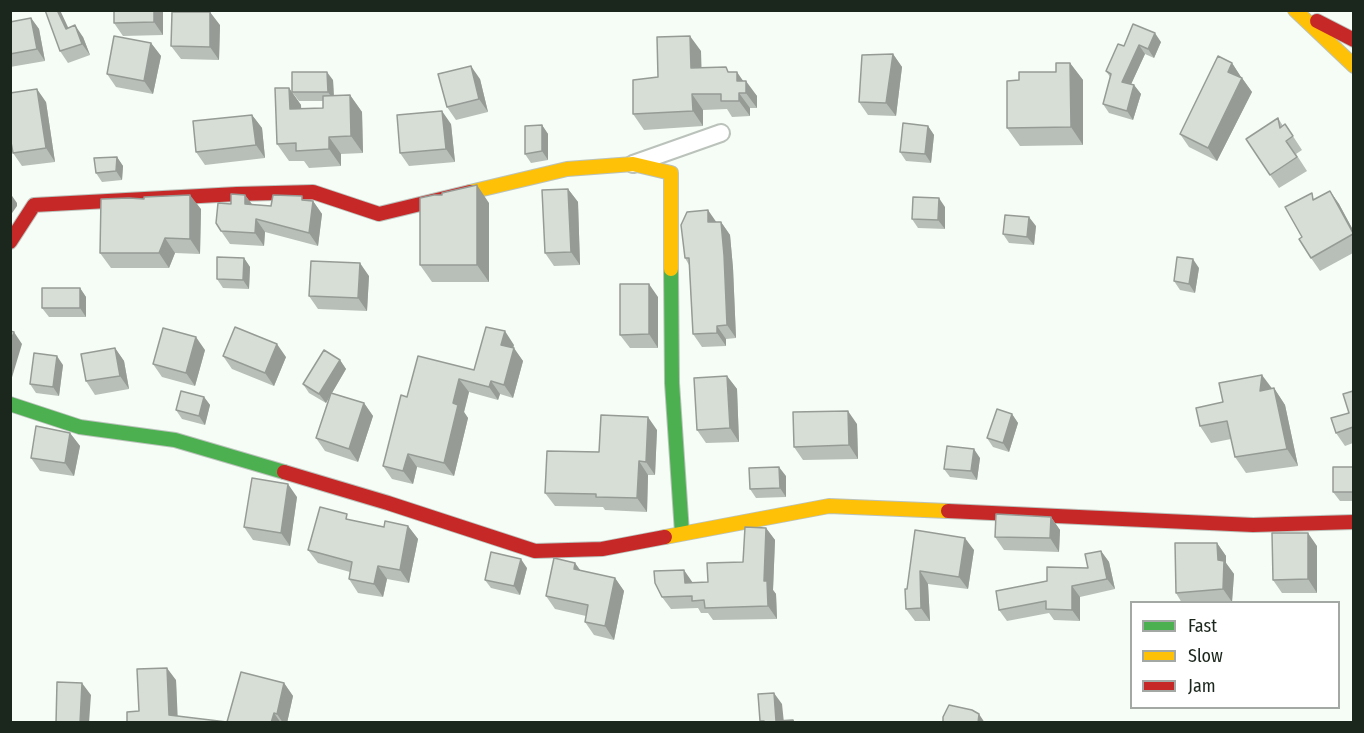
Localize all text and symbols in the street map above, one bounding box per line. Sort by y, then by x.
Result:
legend [1130,601,1340,709]
text: Fast [1188,615,1217,637]
text: Slow [1188,645,1223,667]
text: Jam [1188,675,1216,697]

